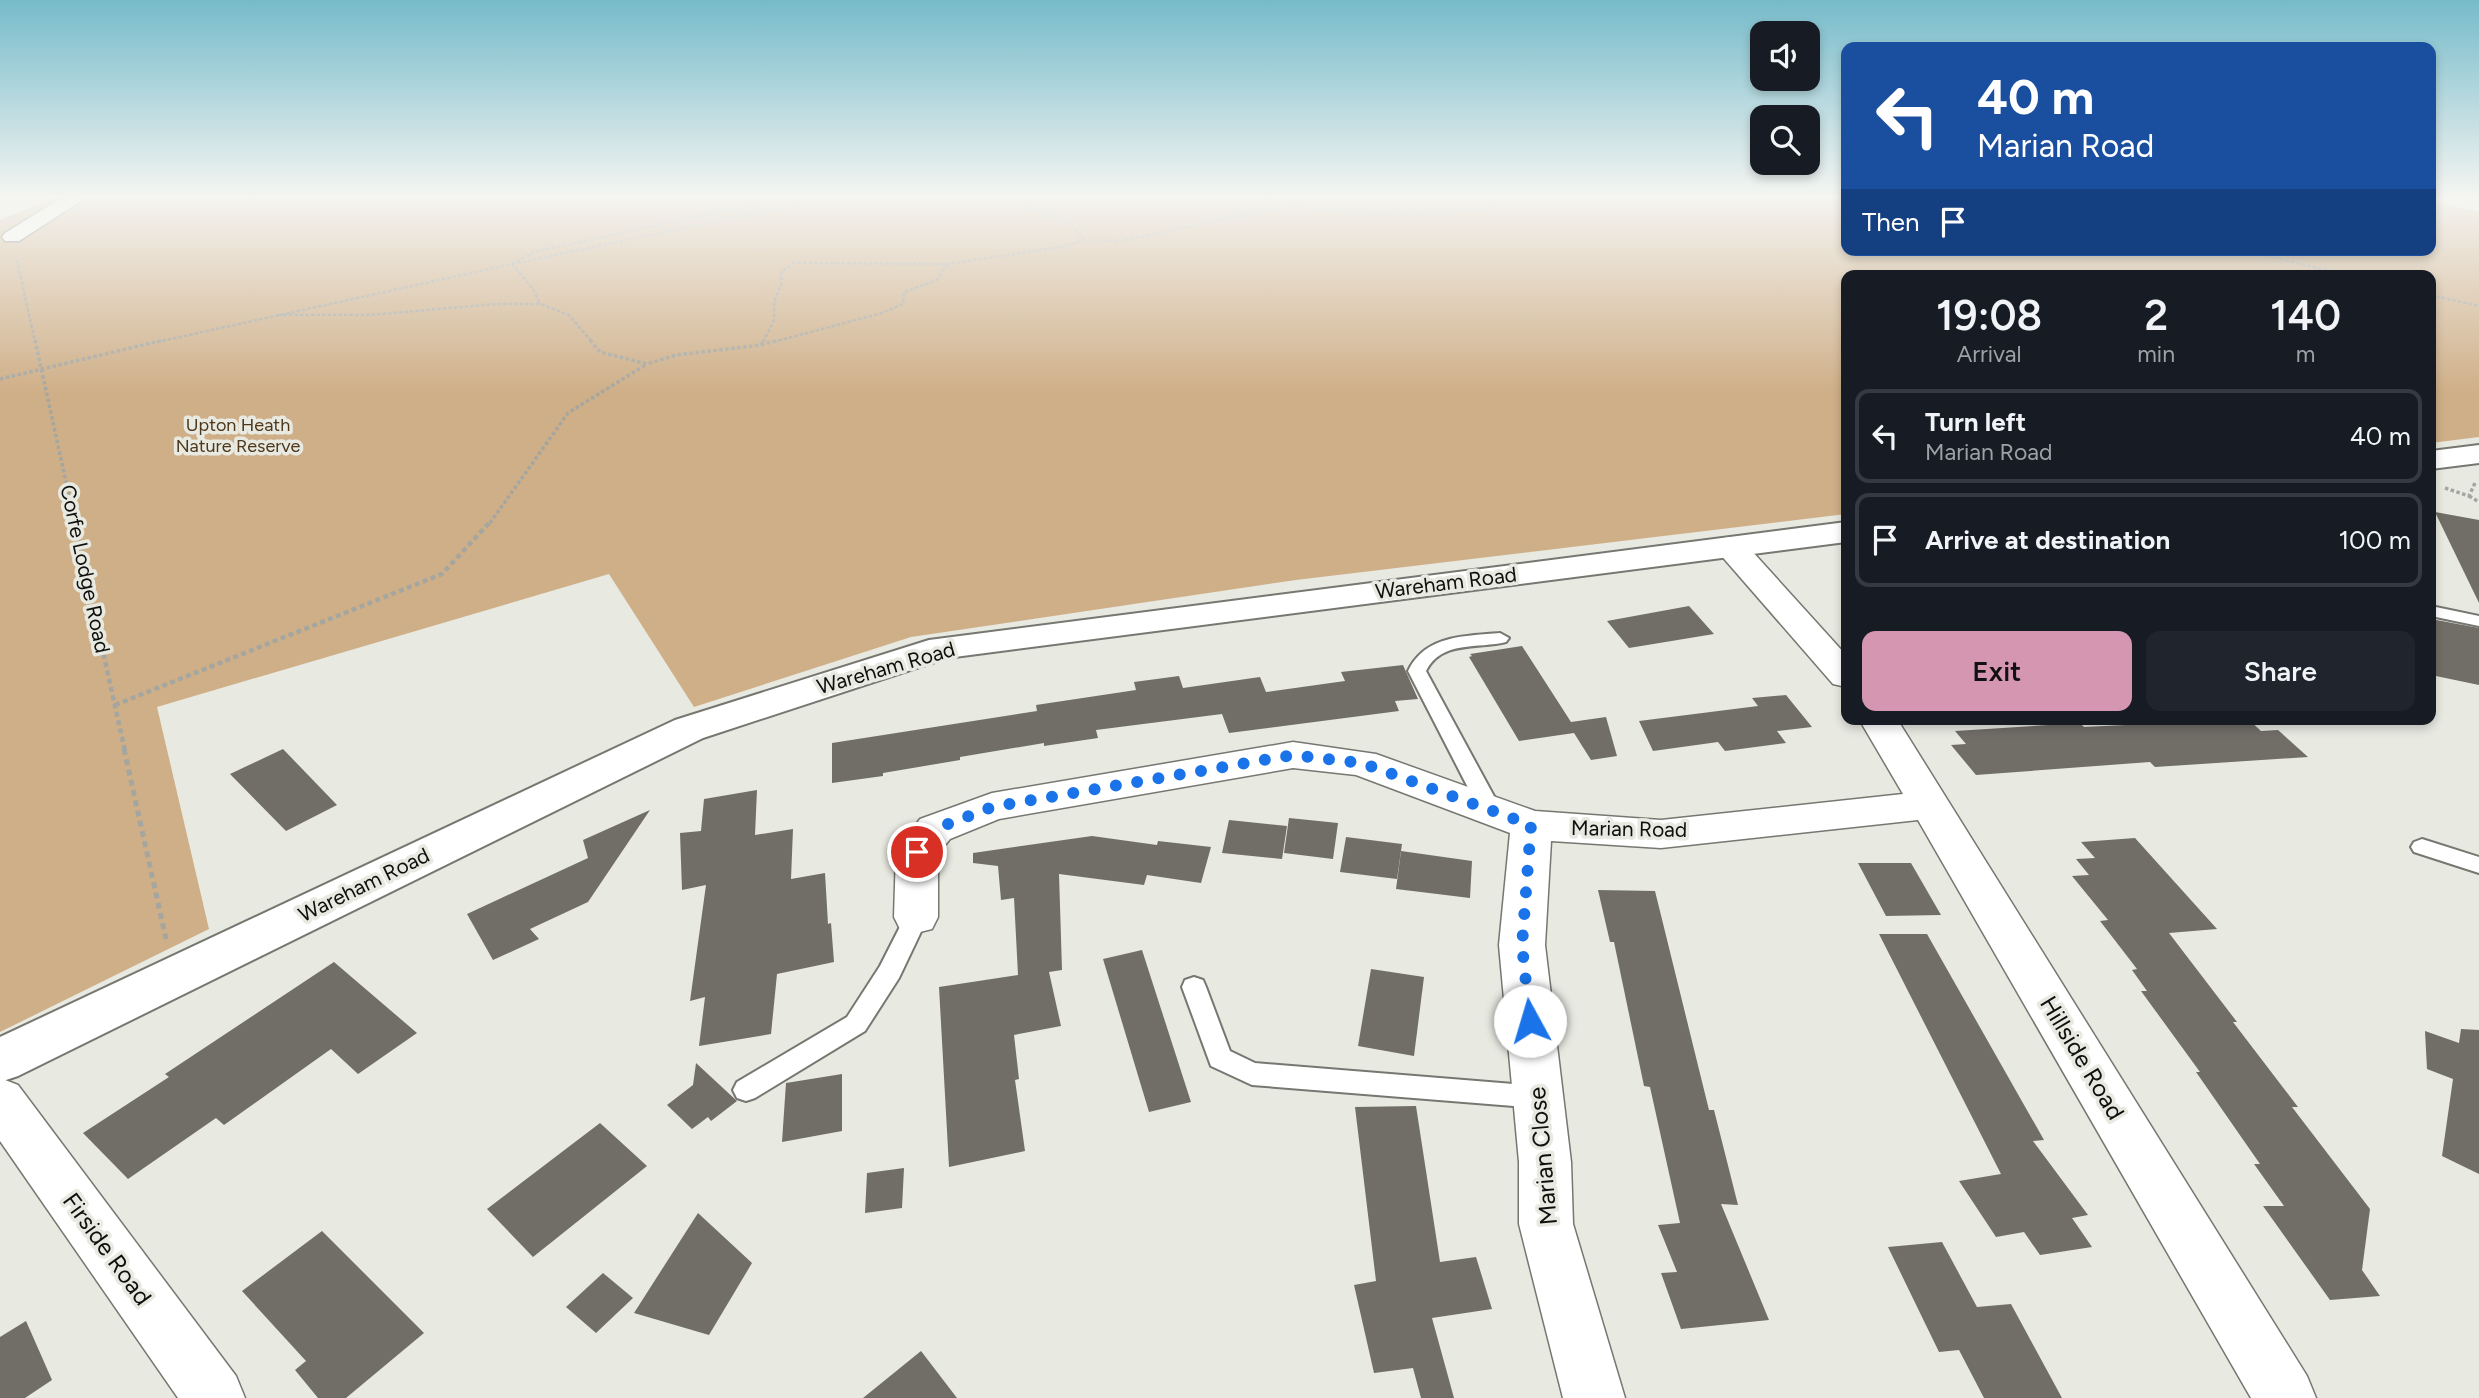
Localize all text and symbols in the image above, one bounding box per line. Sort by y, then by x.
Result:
map controls [1750,21,1820,175]
button: sound [1750,21,1820,91]
text: 40 m [1977,67,2094,126]
icon: left [1862,70,1953,161]
button: search [1750,105,1820,175]
text: Marian Road [1977,127,2154,165]
icon: arrive [1934,203,1972,241]
text: Then [1862,206,1920,238]
text: 19:08 [1936,290,2042,341]
text: 2 [2144,290,2168,341]
text: 140 [2270,290,2341,341]
text: Arrival [1957,340,2022,368]
text: min [2137,340,2175,368]
text: m [2296,340,2315,368]
text: Turn left [1925,406,2026,438]
park label: Upton Heath Nature Reserve [176,414,301,457]
icon: left [1866,417,1904,455]
text: 40 m [2350,420,2411,452]
text: Marian Road [1925,438,2053,466]
street label: Corfe Lodge Road [55,482,116,655]
icon: arrive [1866,521,1904,559]
text: Arrive at destination [1925,524,2170,556]
text: 100 m [2338,524,2411,556]
street label: Wareham Road [1374,561,1518,604]
button: Exit [1862,631,2132,711]
button: Share [2146,631,2415,711]
street label: Wareham Road [814,636,958,699]
street label: Marian Road [1571,815,1687,842]
pin [887,822,947,882]
icon: arrive [898,833,936,871]
street label: Wareham Road [294,842,433,927]
position arrow [1493,984,1567,1058]
street label: Hillside Road [2034,991,2131,1125]
street label: Marian Close [1522,1086,1563,1226]
street label: Firside Road [57,1187,158,1311]

